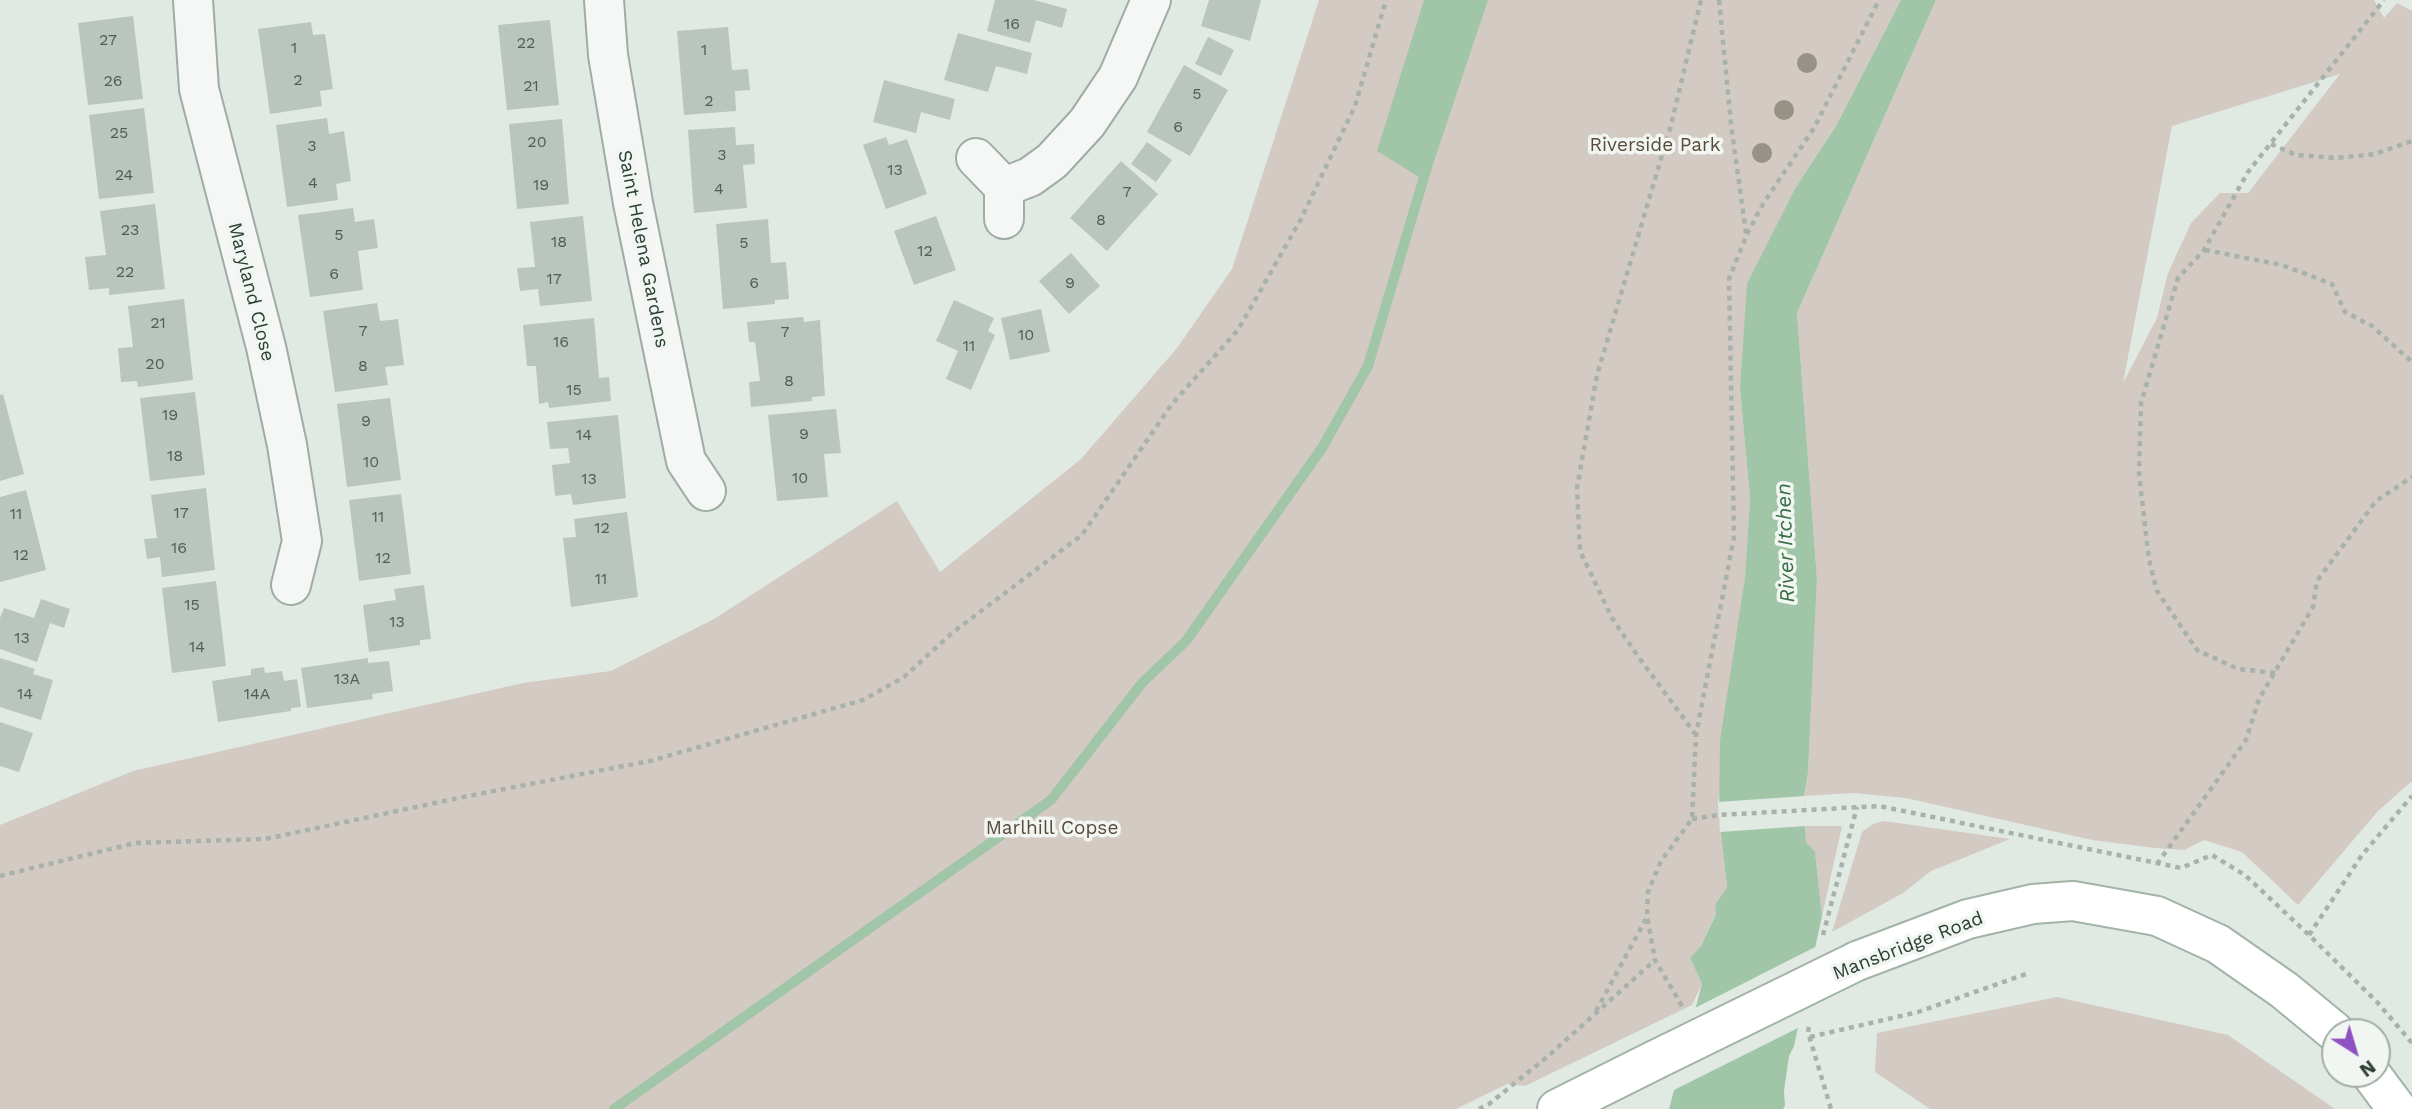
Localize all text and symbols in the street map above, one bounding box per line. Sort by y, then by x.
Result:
house number: 16 [1004,14,1020,34]
house number: 27 [99,30,117,50]
house number: 22 [517,33,535,53]
house number: 1 [291,38,297,58]
house number: 1 [701,40,707,60]
house number: 2 [293,70,303,90]
house number: 26 [103,71,123,91]
house number: 21 [523,76,539,96]
house number: 5 [1192,84,1202,104]
house number: 2 [704,91,714,111]
house number: 6 [1173,117,1183,137]
house number: 25 [110,123,128,143]
house number: 20 [527,132,547,152]
park label: Riverside Park [1589,134,1721,156]
house number: 3 [307,136,317,156]
house number: 3 [717,145,727,165]
street label: Saint Helena Gardens [613,148,673,350]
house number: 13 [887,160,903,180]
house number: 24 [115,165,133,185]
house number: 4 [308,173,318,193]
house number: 19 [533,175,549,195]
house number: 4 [714,179,724,199]
house number: 7 [1123,182,1131,202]
house number: 8 [1096,210,1106,230]
house number: 23 [121,220,139,240]
street label: Maryland Close [223,220,279,364]
house number: 5 [334,225,344,245]
house number: 18 [551,232,567,252]
house number: 5 [739,233,749,253]
house number: 12 [917,241,933,261]
house number: 22 [116,262,134,282]
house number: 6 [329,264,339,284]
house number: 17 [546,269,562,289]
house number: 6 [749,273,759,293]
house number: 9 [1065,273,1075,293]
house number: 21 [150,313,166,333]
house number: 7 [359,321,367,341]
house number: 7 [781,322,789,342]
house number: 10 [1018,325,1034,345]
house number: 16 [553,332,569,352]
house number: 11 [963,336,975,356]
house number: 20 [145,354,165,374]
house number: 8 [358,356,368,376]
house number: 8 [784,371,794,391]
house number: 15 [566,380,582,400]
house number: 19 [162,405,178,425]
house number: 9 [361,411,371,431]
house number: 9 [799,424,809,444]
house number: 14 [576,425,592,445]
house number: 18 [167,446,183,466]
house number: 10 [363,452,379,472]
house number: 10 [792,468,808,488]
house number: 13 [581,469,597,489]
water label: River Itchen [1771,483,1801,603]
house number: 17 [173,503,189,523]
house number: 11 [10,504,22,524]
house number: 11 [372,507,384,527]
house number: 12 [594,518,610,538]
house number: 16 [171,538,187,558]
house number: 12 [13,545,29,565]
house number: 12 [375,548,391,568]
house number: 11 [595,569,607,589]
house number: 15 [184,595,200,615]
house number: 13 [389,612,405,632]
house number: 13 [14,628,30,648]
house number: 14 [189,637,205,657]
house number: 13A [334,669,360,689]
house number: 14 [17,684,33,704]
house number: 14A [244,684,270,704]
park label: Marlhill Copse [986,817,1118,839]
street label: Mansbridge Road [1830,907,1986,985]
north arrow [2321,1018,2391,1088]
text: N [2355,1055,2380,1082]

